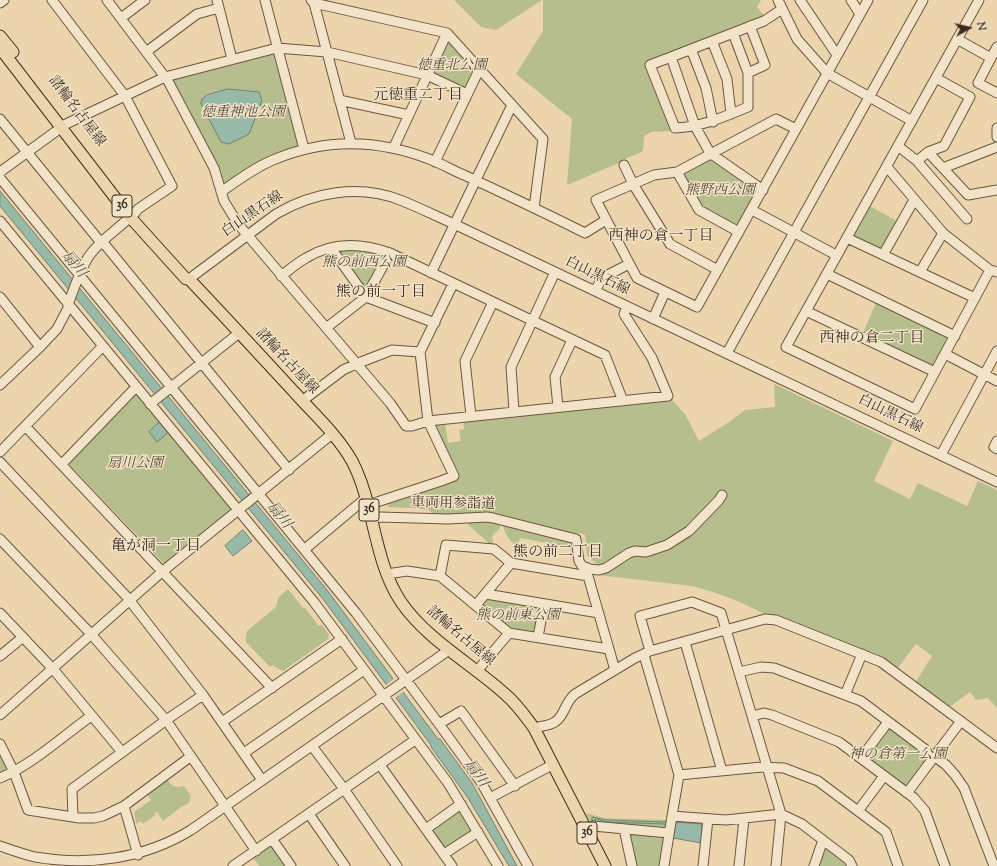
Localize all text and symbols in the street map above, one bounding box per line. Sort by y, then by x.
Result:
north arrow [949,8,989,48]
text: N [972,21,989,32]
park label: 徳重北公園 [417,59,487,75]
street label: 諸輪名古屋線 [44,73,108,151]
district label: 元徳重二丁目 [373,87,463,105]
park label: 徳重神池公園 [201,106,285,122]
park label: 熊野西公園 [685,184,755,200]
street label: 白山黒石線 [219,188,287,242]
road number: 36 [112,195,132,217]
district label: 西神の倉一丁目 [609,228,713,246]
water label: 扇川 [57,248,89,282]
street label: 白山黒石線 [562,254,632,300]
park label: 熊の前西公園 [322,256,406,272]
district label: 熊の前一丁目 [336,284,426,302]
street label: 諸輪名古屋線 [251,326,321,398]
district label: 西神の倉二丁目 [820,330,924,348]
street label: 白山黒石線 [855,392,925,438]
park label: 扇川公園 [107,457,163,473]
street label: 車両用参詣道 [411,496,495,514]
water label: 扇川 [262,499,294,533]
road number: 36 [359,499,379,521]
district label: 亀が洞一丁目 [111,538,201,556]
district label: 熊の前二丁目 [513,544,603,562]
street label: 諸輪名古屋線 [422,604,498,670]
park label: 熊の前東公園 [476,609,560,625]
park label: 神の倉第一公園 [849,748,947,764]
water label: 扇川 [459,757,491,791]
road number: 36 [577,822,597,844]

